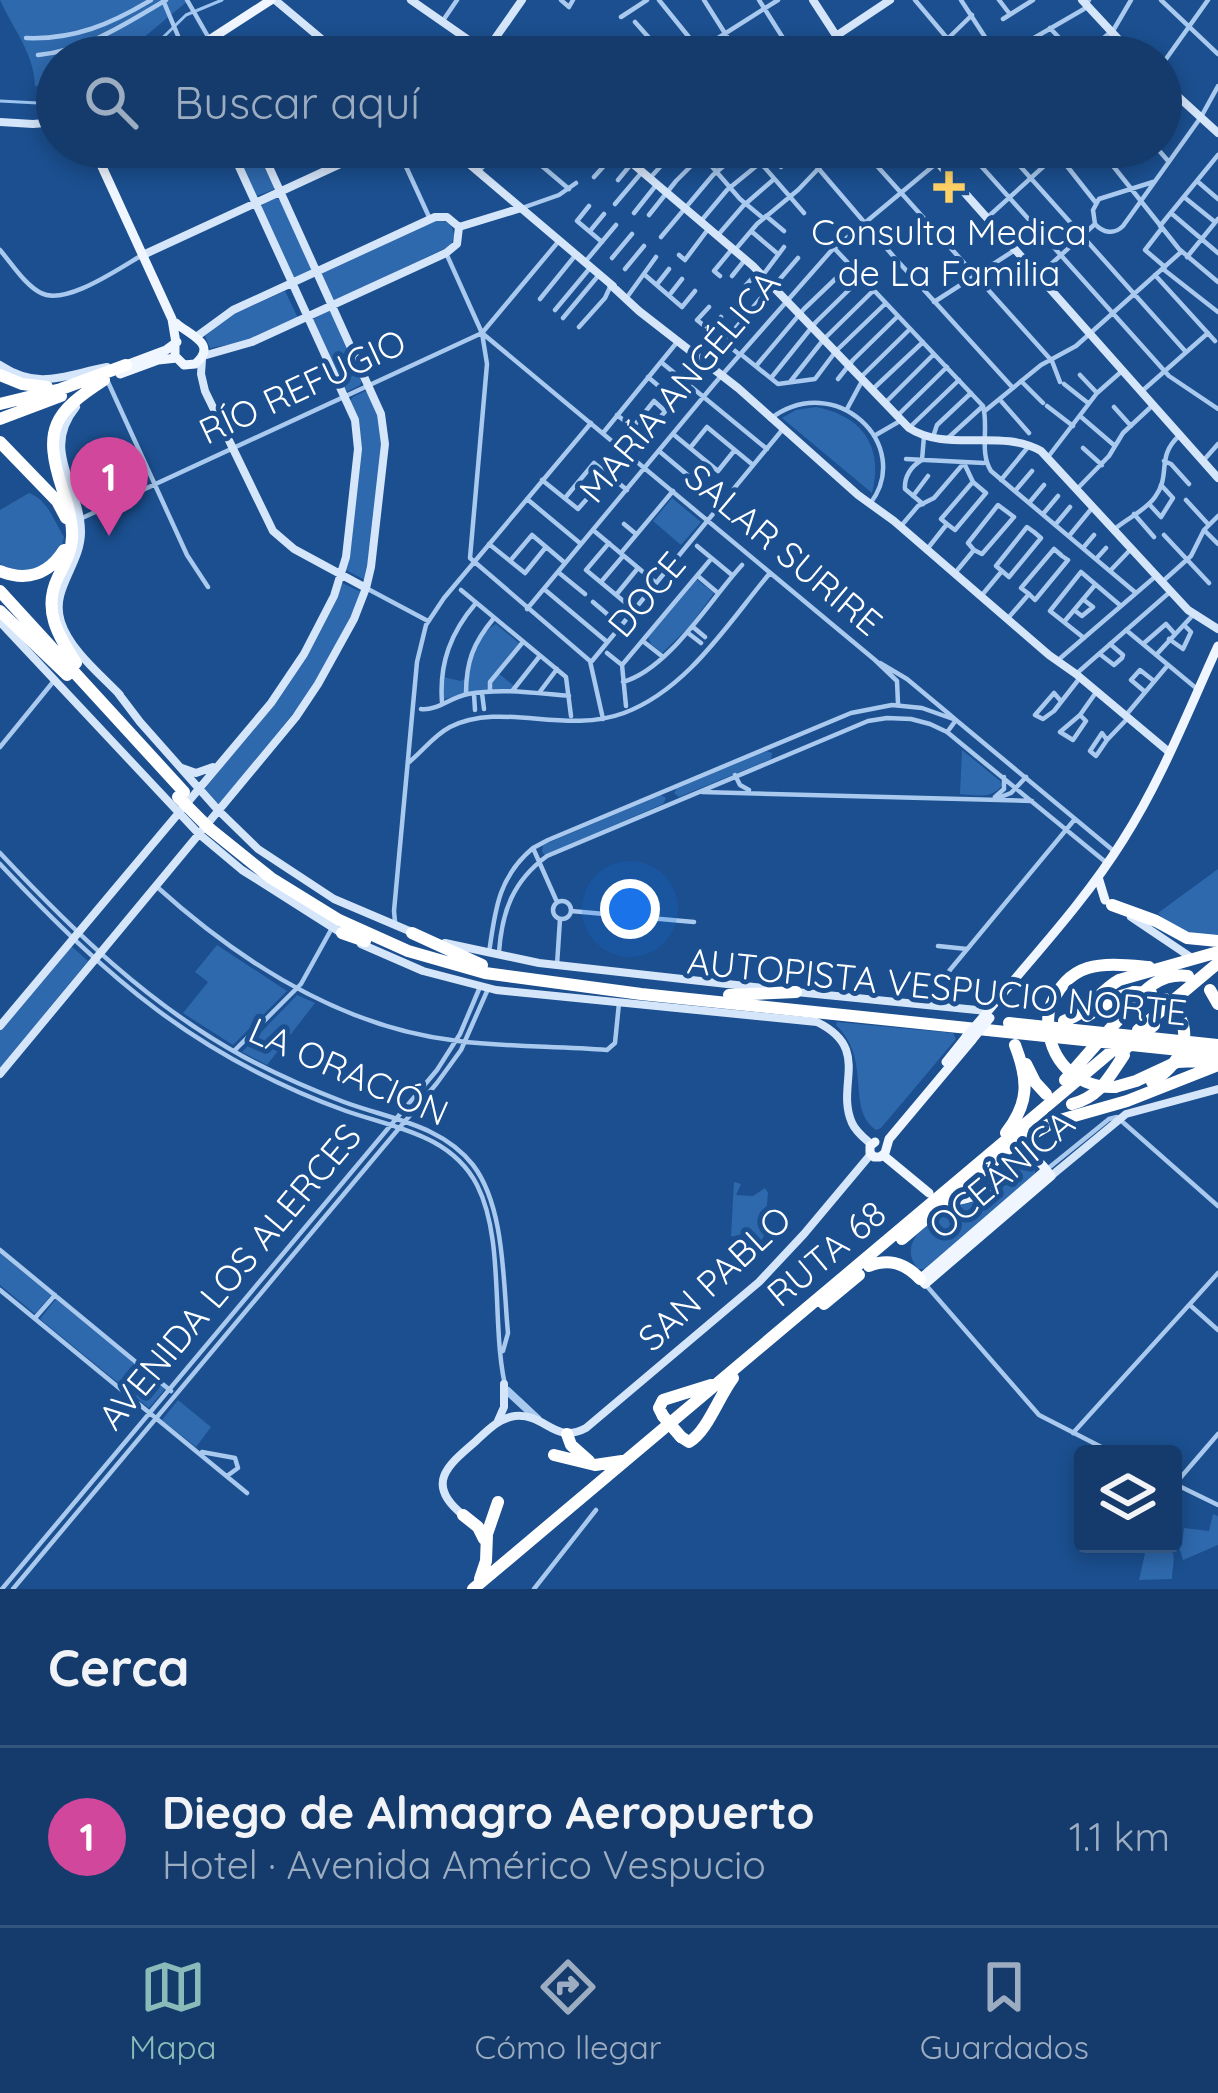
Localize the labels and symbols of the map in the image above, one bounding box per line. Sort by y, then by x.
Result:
marker: Consulta Medica de La Familia [933,171,965,203]
place label: Consulta Medica de La Familia [811,209,1087,295]
street label: MARÍA ANGÉLICA [569,261,789,511]
street label: RÍO REFUGIO [192,319,412,453]
pin: 1 [70,437,148,536]
street label: SALAR SURIRE [676,453,892,645]
street label: DOCE [597,542,695,646]
your location [600,879,660,939]
street label: AUTOPISTA VESPUCIO NORTE [685,937,1189,1035]
street label: LA ORACIÓN [242,1007,456,1135]
street label: OCEÁNICA [919,1100,1083,1248]
street label: AVENIDA LOS ALERCES [88,1114,370,1438]
street label: RUTA 68 [757,1190,895,1316]
street label: SAN PABLO [628,1196,800,1360]

